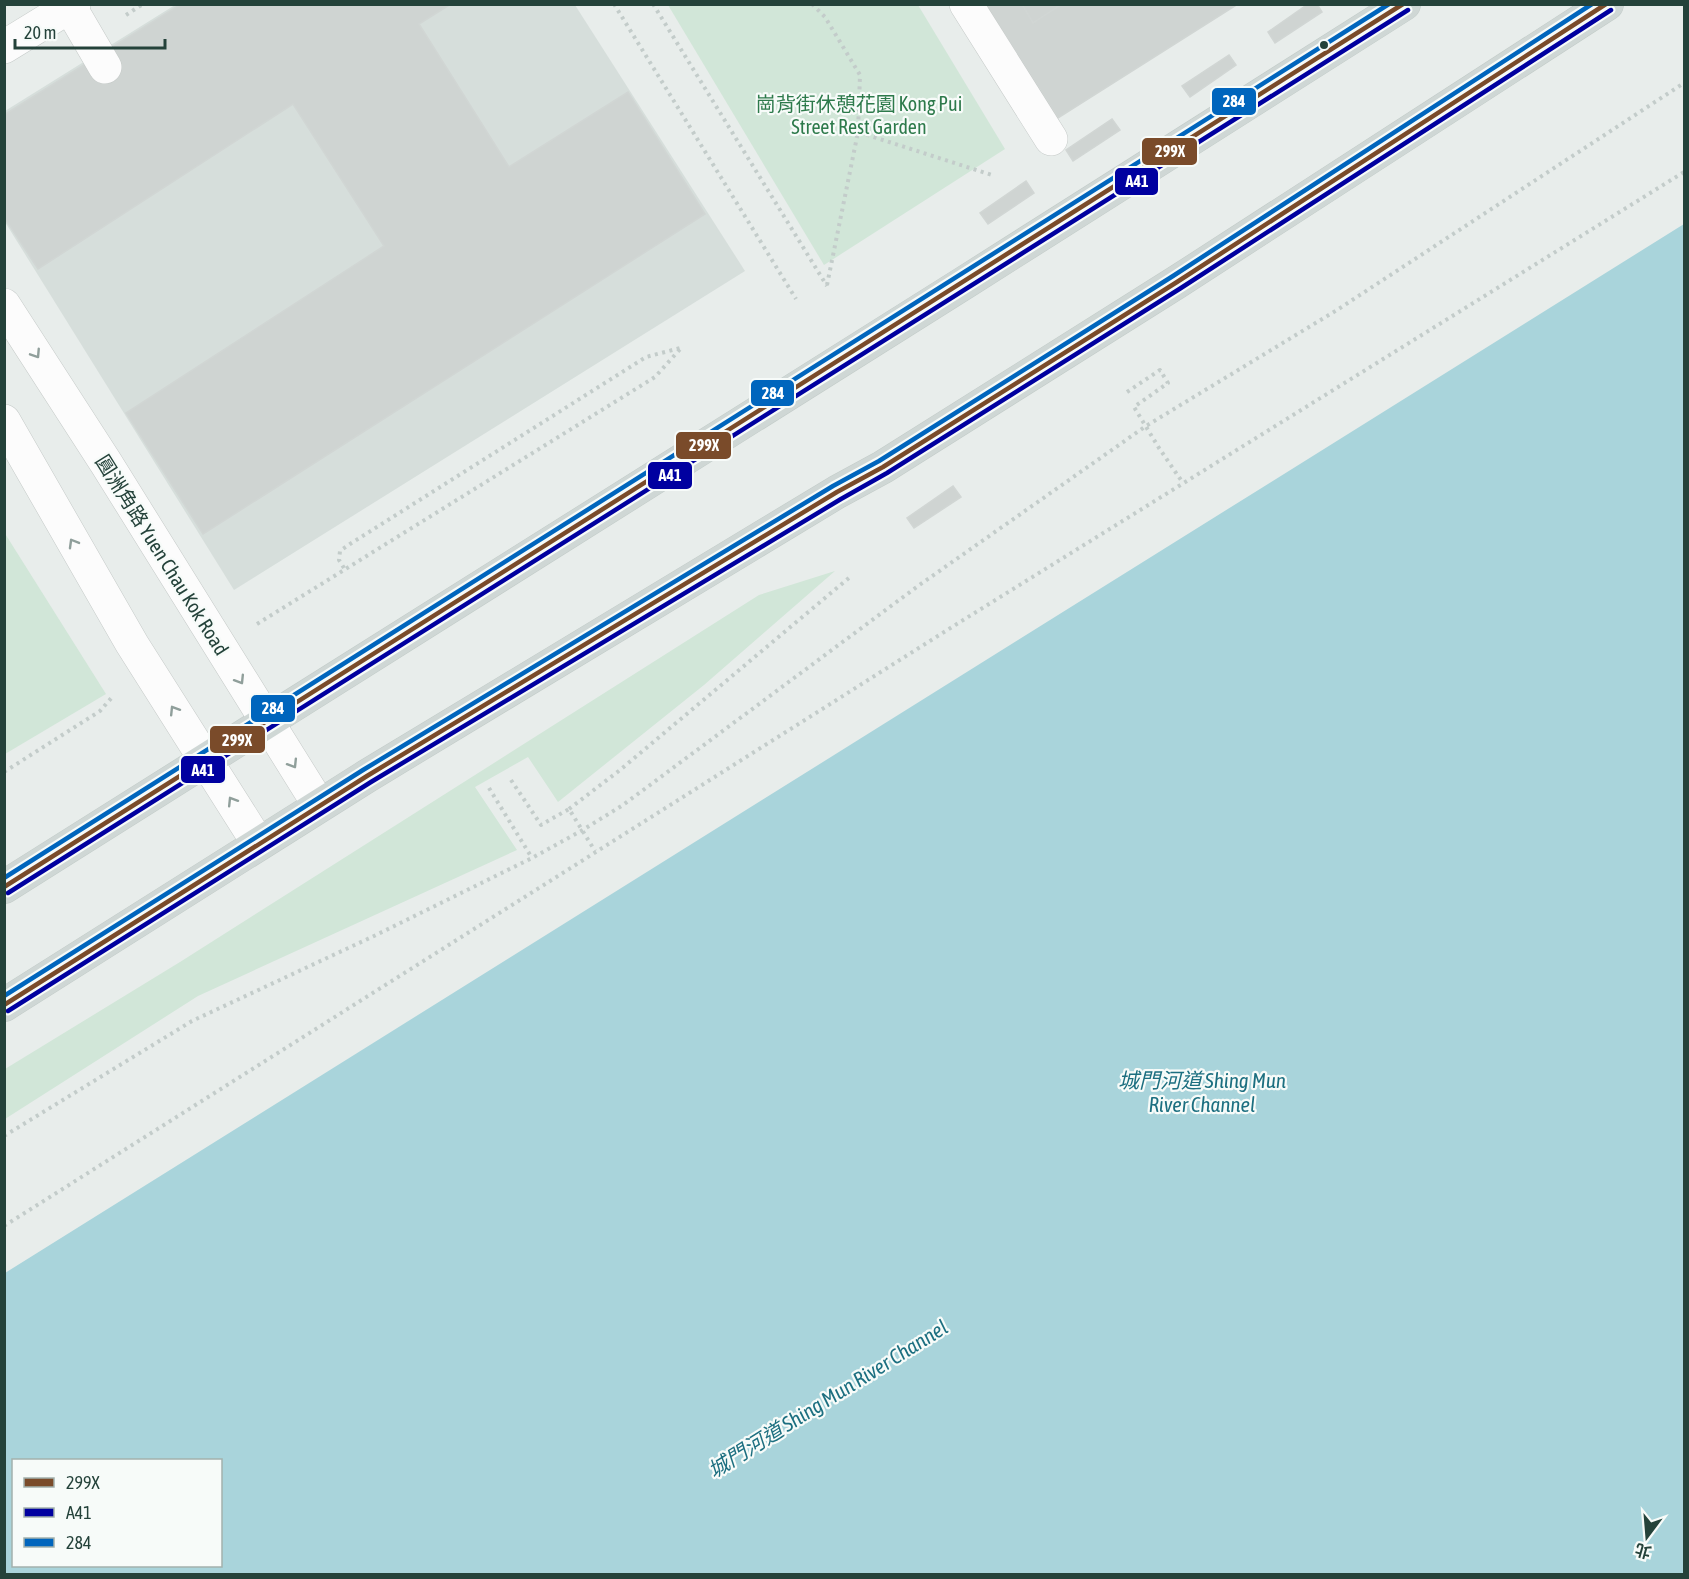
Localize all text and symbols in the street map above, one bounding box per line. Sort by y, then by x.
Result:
scale bar [15,12,165,50]
text: 20 m [24,22,56,43]
unlabelled marker [1318,39,1330,51]
line badge: 284 [1211,87,1257,116]
park label: 崗背街休憩花園 Kong Pui Street Rest Garden [756,92,962,138]
text: 284 [1223,92,1246,110]
line badge: 299X [1141,137,1198,166]
text: 299X [1155,142,1186,160]
line badge: A41 [1114,167,1159,196]
text: A41 [1125,172,1149,190]
one-way arrow [29,347,40,358]
line badge: 284 [750,379,795,407]
text: 284 [762,384,785,402]
line badge: 299X [675,431,732,460]
text: 299X [689,436,720,454]
street label: 圓洲角路 Yuen Chau Kok Road [91,450,234,659]
line badge: A41 [647,461,693,490]
text: A41 [658,466,682,484]
one-way arrow [69,539,81,549]
one-way arrow [233,673,244,684]
line badge: 284 [250,694,296,723]
text: 284 [262,699,285,717]
one-way arrow [170,706,181,717]
line badge: 299X [209,725,266,754]
text: 299X [222,731,253,749]
line badge: A41 [180,755,226,784]
one-way arrow [286,757,297,768]
text: A41 [191,761,215,779]
one-way arrow [228,797,239,808]
water label: 城門河道 Shing Mun River Channel [1118,1068,1286,1116]
water label: 城門河道 Shing Mun River Channel [703,1314,952,1482]
legend [12,1459,222,1567]
text: 299X [66,1472,100,1493]
text: A41 [66,1502,92,1523]
north arrow [1617,1507,1677,1567]
text: 284 [66,1532,91,1553]
text: 北 [1633,1541,1653,1562]

